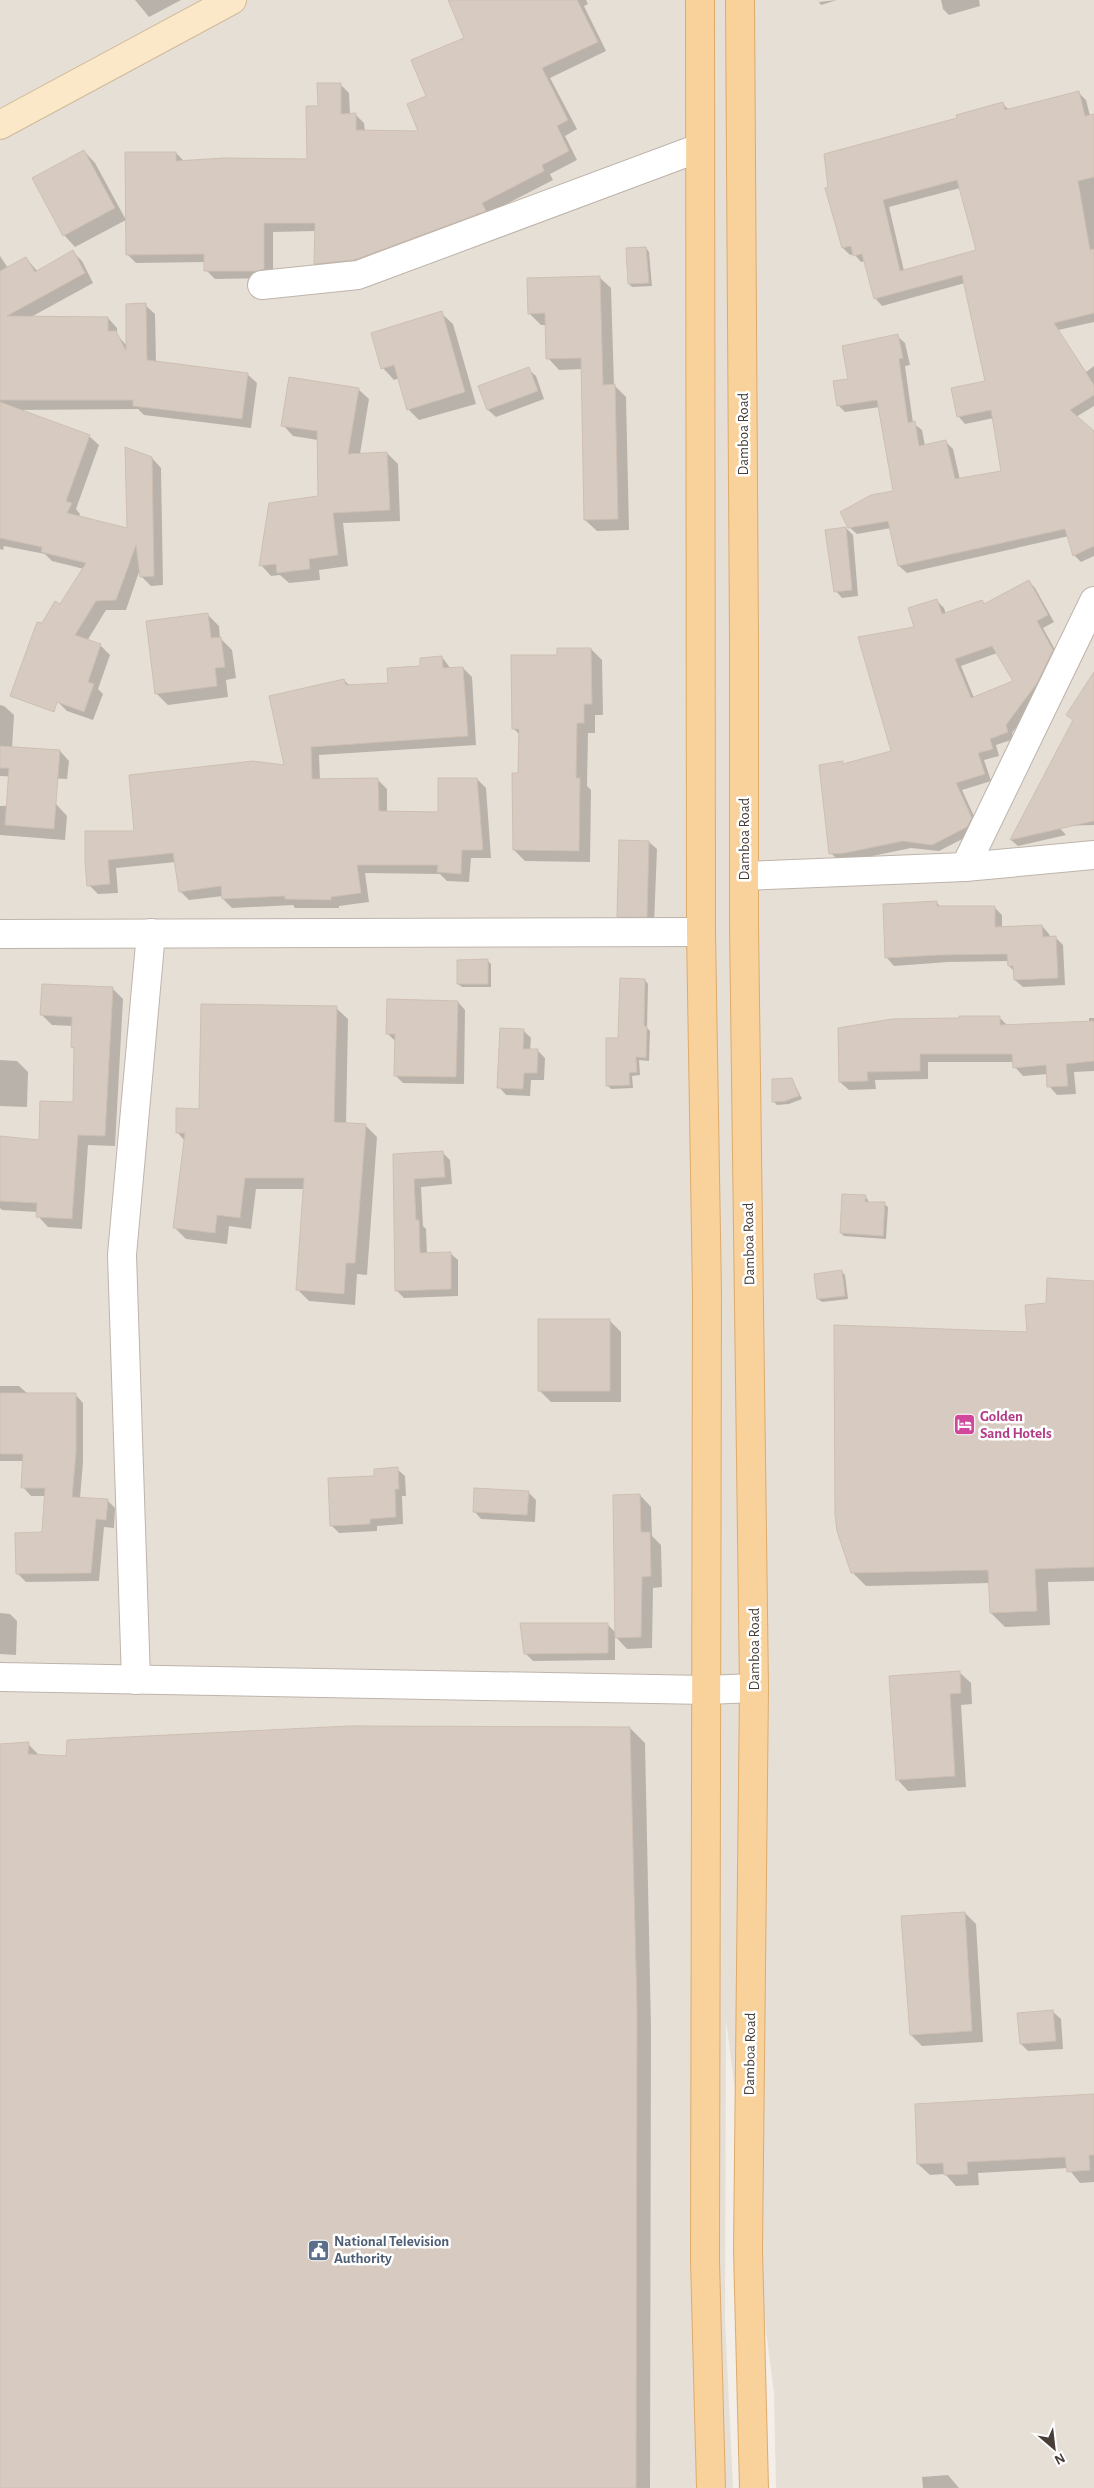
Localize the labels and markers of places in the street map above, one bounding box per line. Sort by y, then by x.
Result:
place label: Golden Sand Hotels [980,1409,1052,1441]
hotel icon: Golden Sand Hotels [952,1413,976,1437]
place label: National Television Authority [334,2234,449,2266]
public building icon: National Television Authority [306,2238,330,2262]

